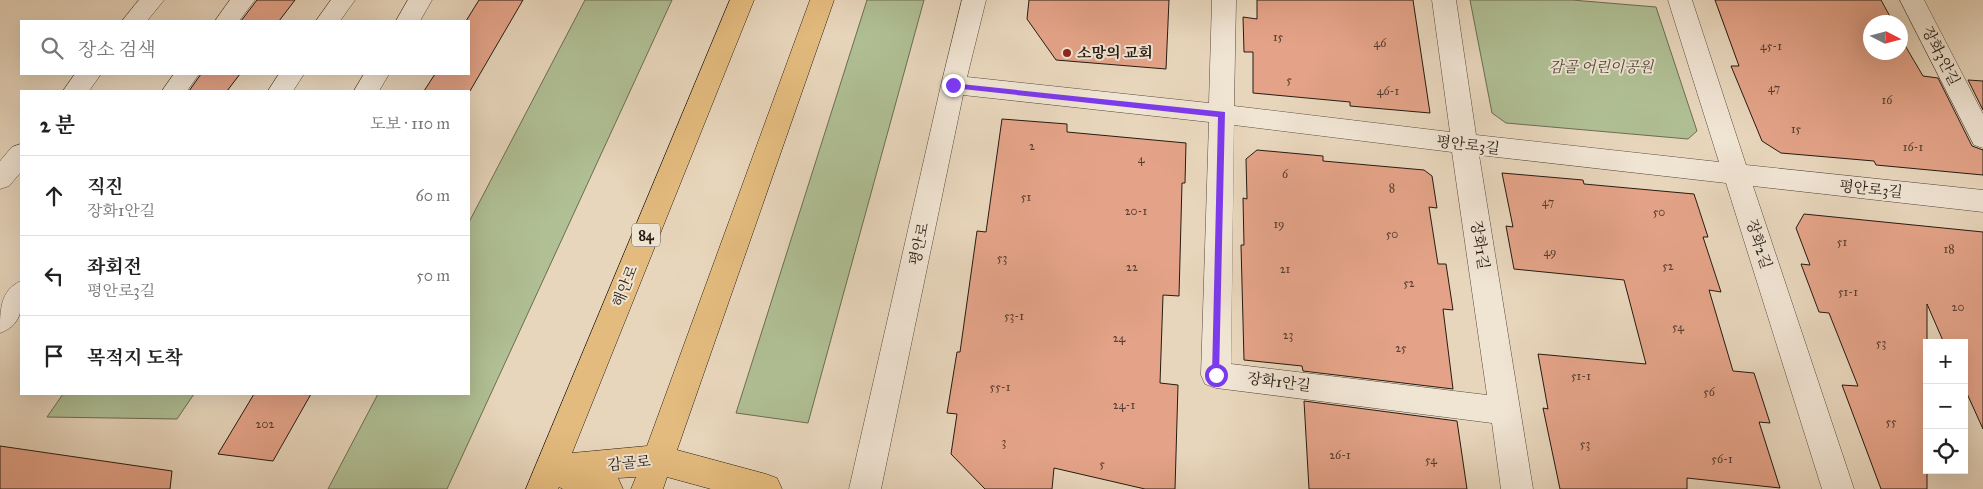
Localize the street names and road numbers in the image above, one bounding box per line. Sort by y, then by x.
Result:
street label: 장화3안길 [1918,23,1964,89]
street label: 평안로3길 [1435,132,1501,158]
street label: 평안로3길 [1838,177,1904,201]
street label: 장화2길 [1743,217,1775,271]
street label: 장화1길 [1467,219,1493,271]
street label: 평안로 [906,220,932,267]
road number: 84 [632,224,660,246]
street label: 해안로 [609,262,642,310]
street label: 장화1안길 [1246,369,1312,395]
street label: 감골로 [607,452,652,474]

